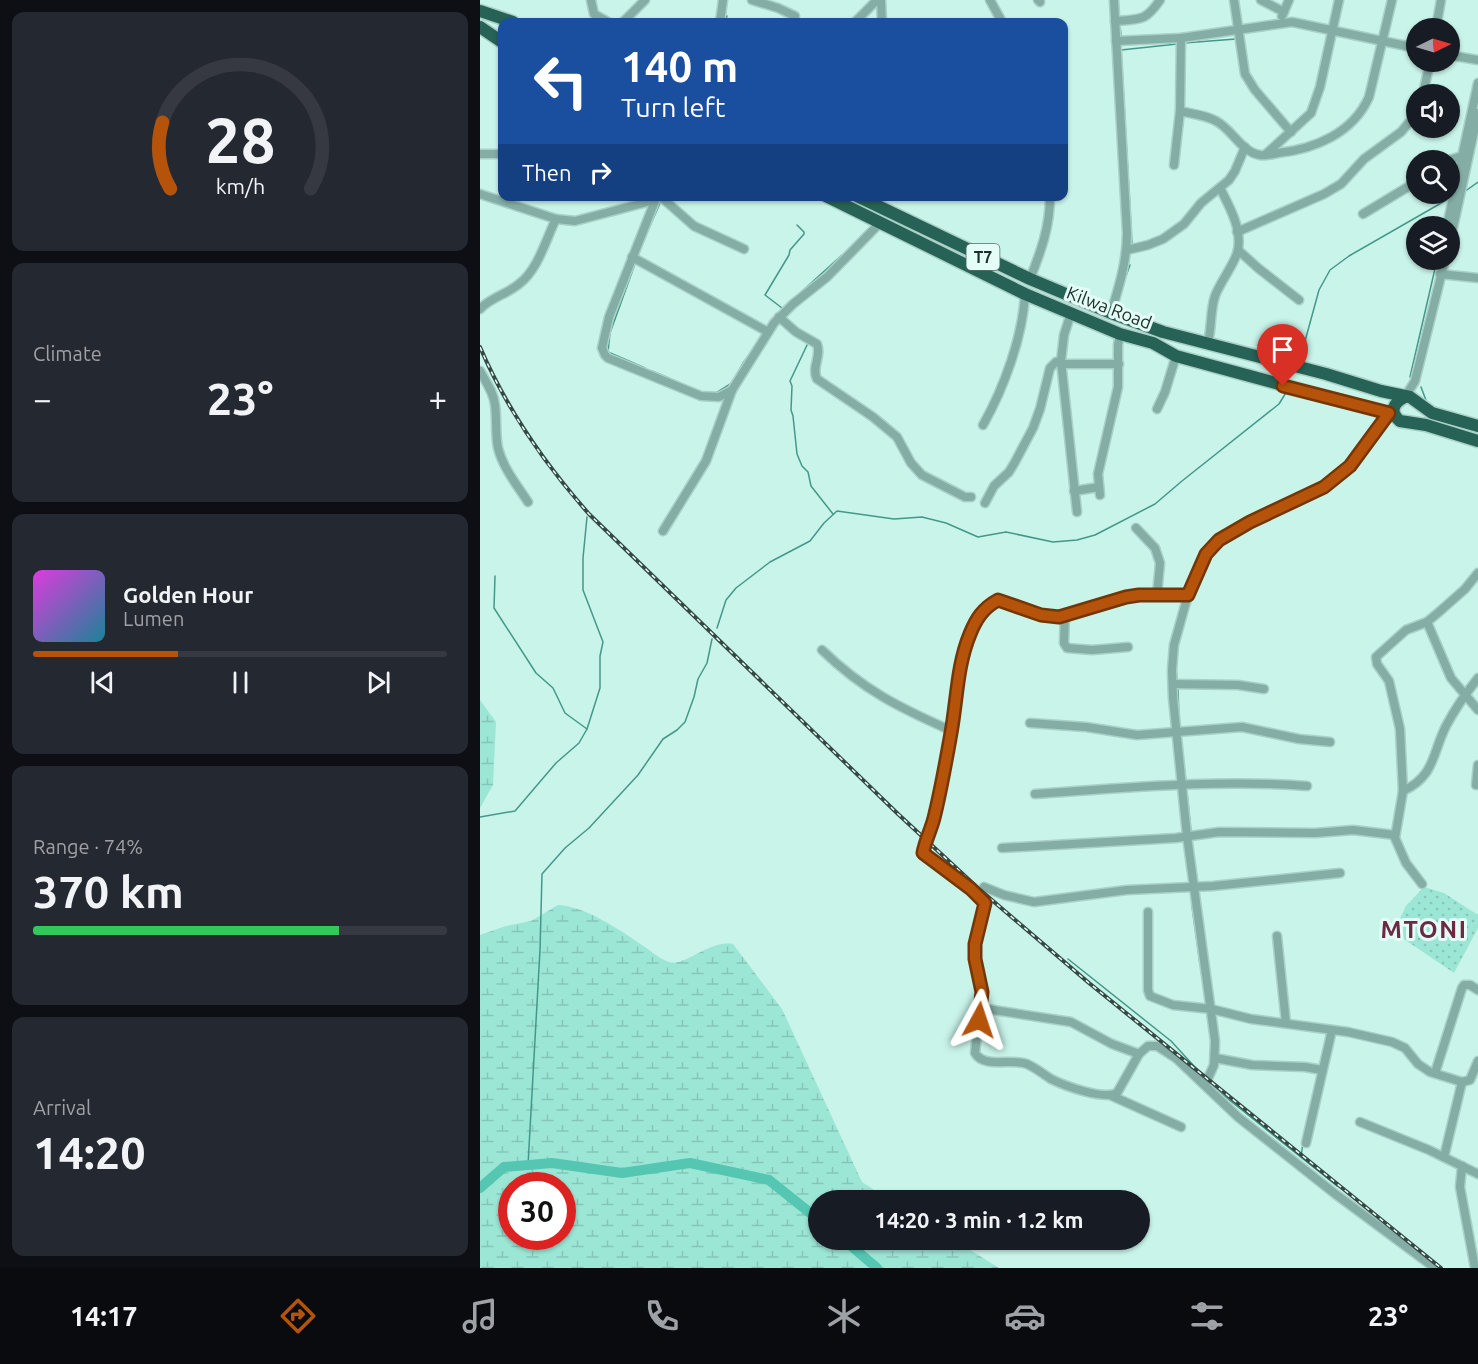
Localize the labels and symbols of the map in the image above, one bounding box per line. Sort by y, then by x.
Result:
north arrow [1406,18,1460,72]
road number: T7 [966,244,1000,270]
street label: Kilwa Road [1064,282,1155,332]
pin [1257,324,1308,386]
district label: MTONI [1381,916,1467,943]
position arrow [947,988,1011,1052]
speed limit sign: 30 [498,1172,576,1250]

